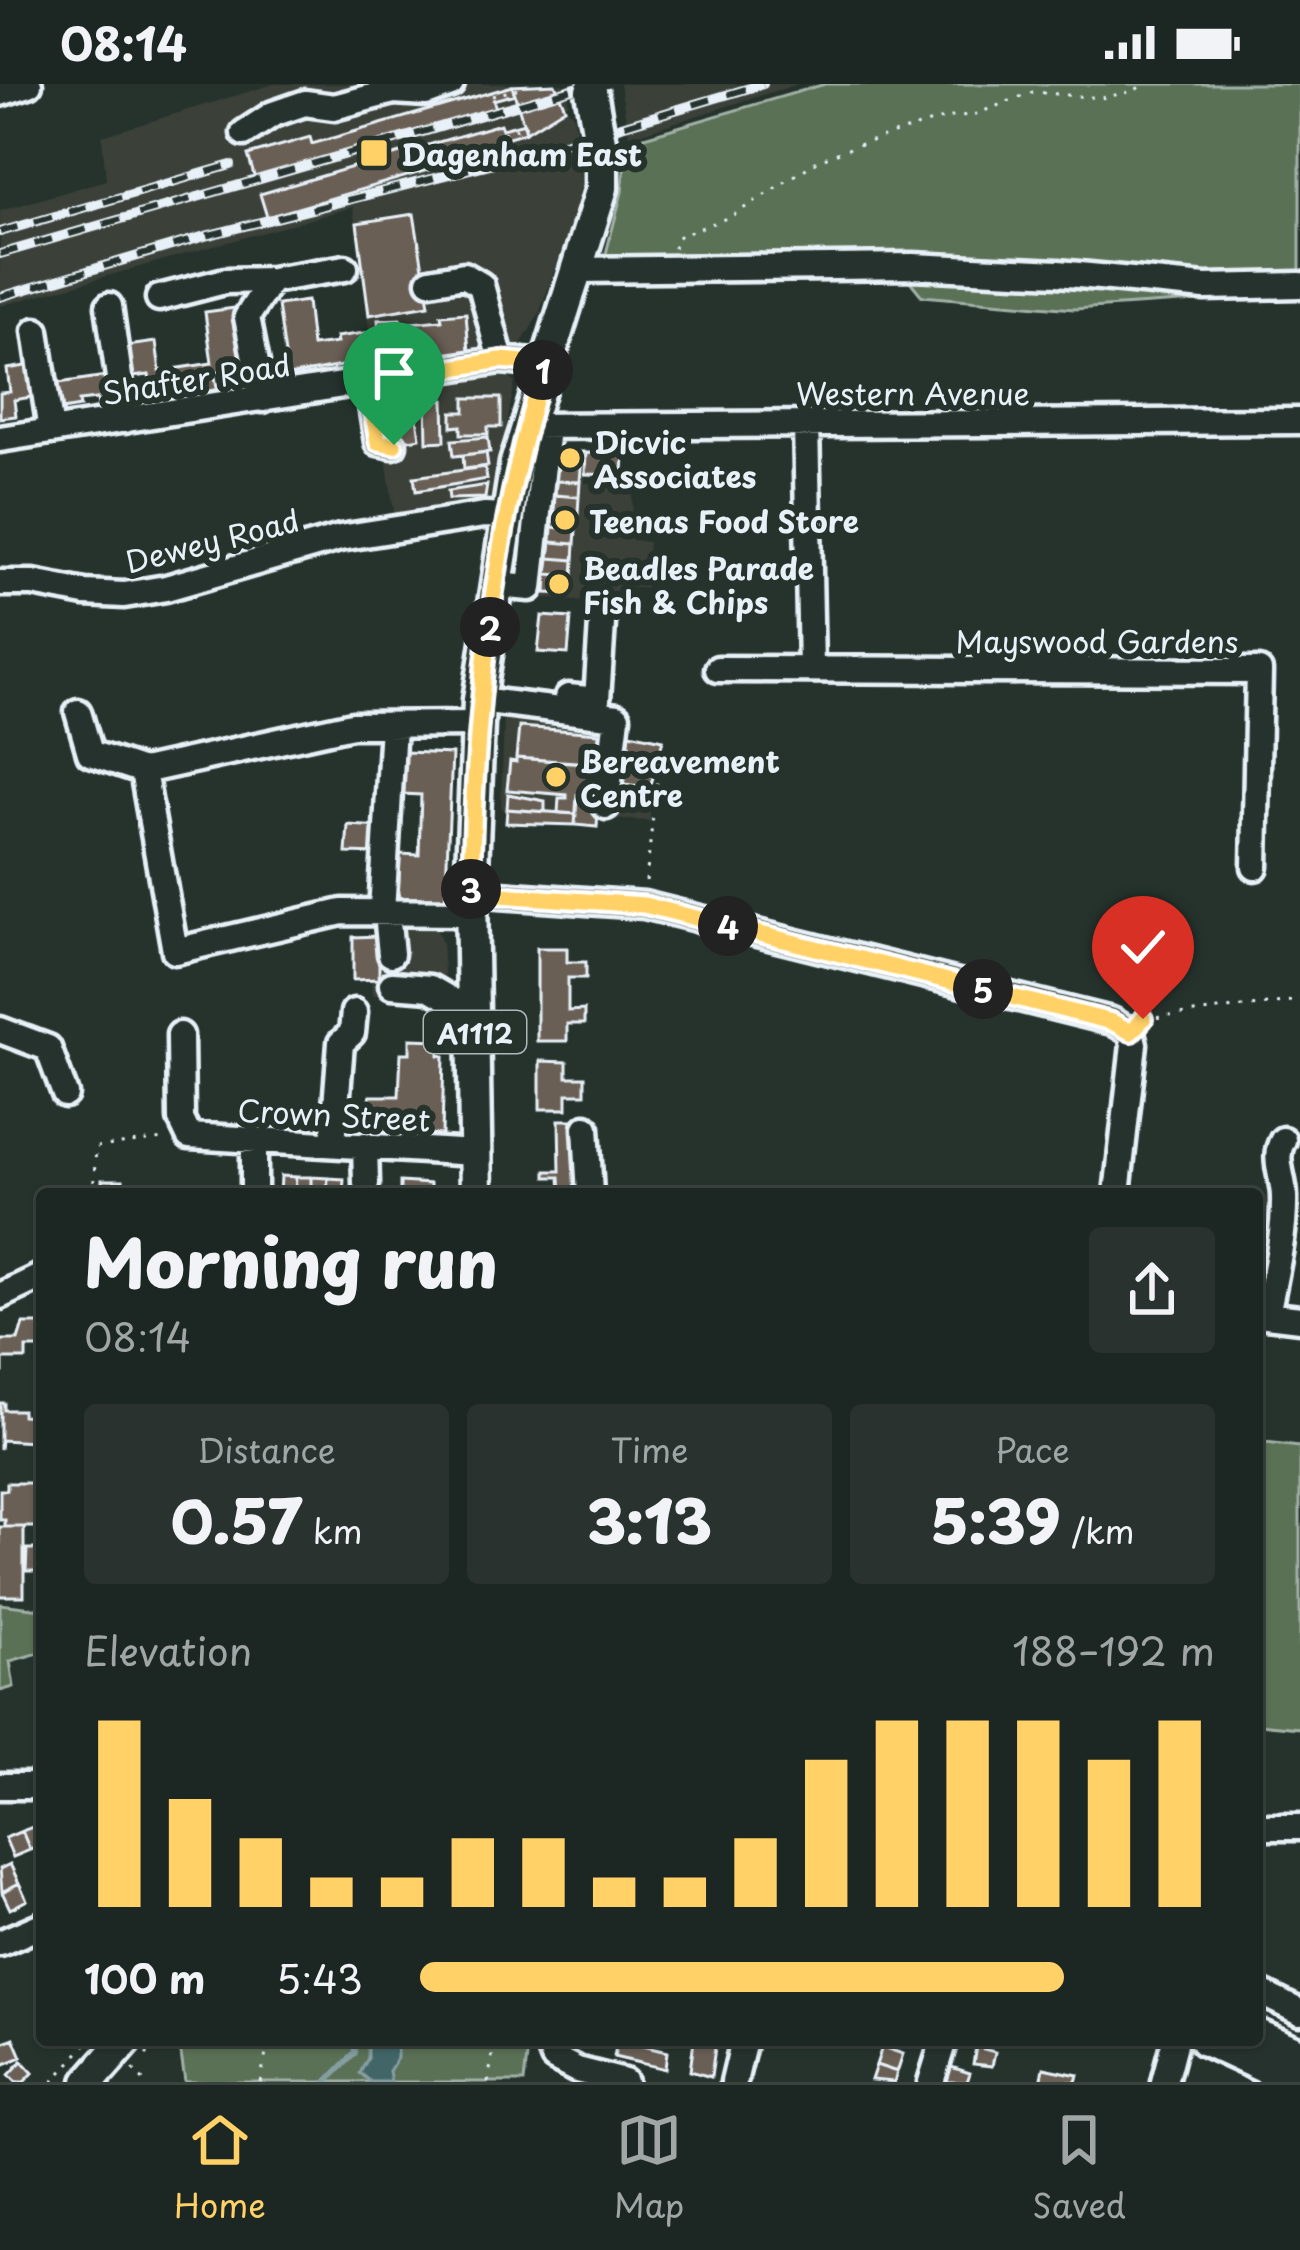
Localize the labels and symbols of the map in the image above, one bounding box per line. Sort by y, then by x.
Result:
place label: Dagenham East [401,131,642,176]
marker: Dagenham East [358,137,390,169]
pin [343,322,445,445]
pin: 1 [513,340,573,400]
street label: Shafter Road [98,341,294,415]
street label: Western Avenue [796,370,1030,415]
place label: Dicvic Associates [594,419,757,498]
marker: Dicvic Associates [557,445,583,471]
street label: Dewey Road [120,497,304,583]
place label: Teenas Food Store [589,498,859,543]
marker: Teenas Food Store [552,507,578,533]
place label: Beadles Parade Fish & Chips [583,545,814,624]
marker: Beadles Parade Fish & Chips [546,571,572,597]
pin: 2 [460,597,520,657]
street label: Mayswood Gardens [956,618,1238,663]
place label: Bereavement Centre [580,738,780,817]
marker: Bereavement Centre [543,764,569,790]
pin: 3 [441,859,501,919]
pin: 4 [698,896,758,956]
pin [1092,896,1194,1019]
pin: 5 [953,959,1013,1019]
road number: A1112 [424,1011,526,1053]
street label: Crown Street [236,1086,432,1142]

